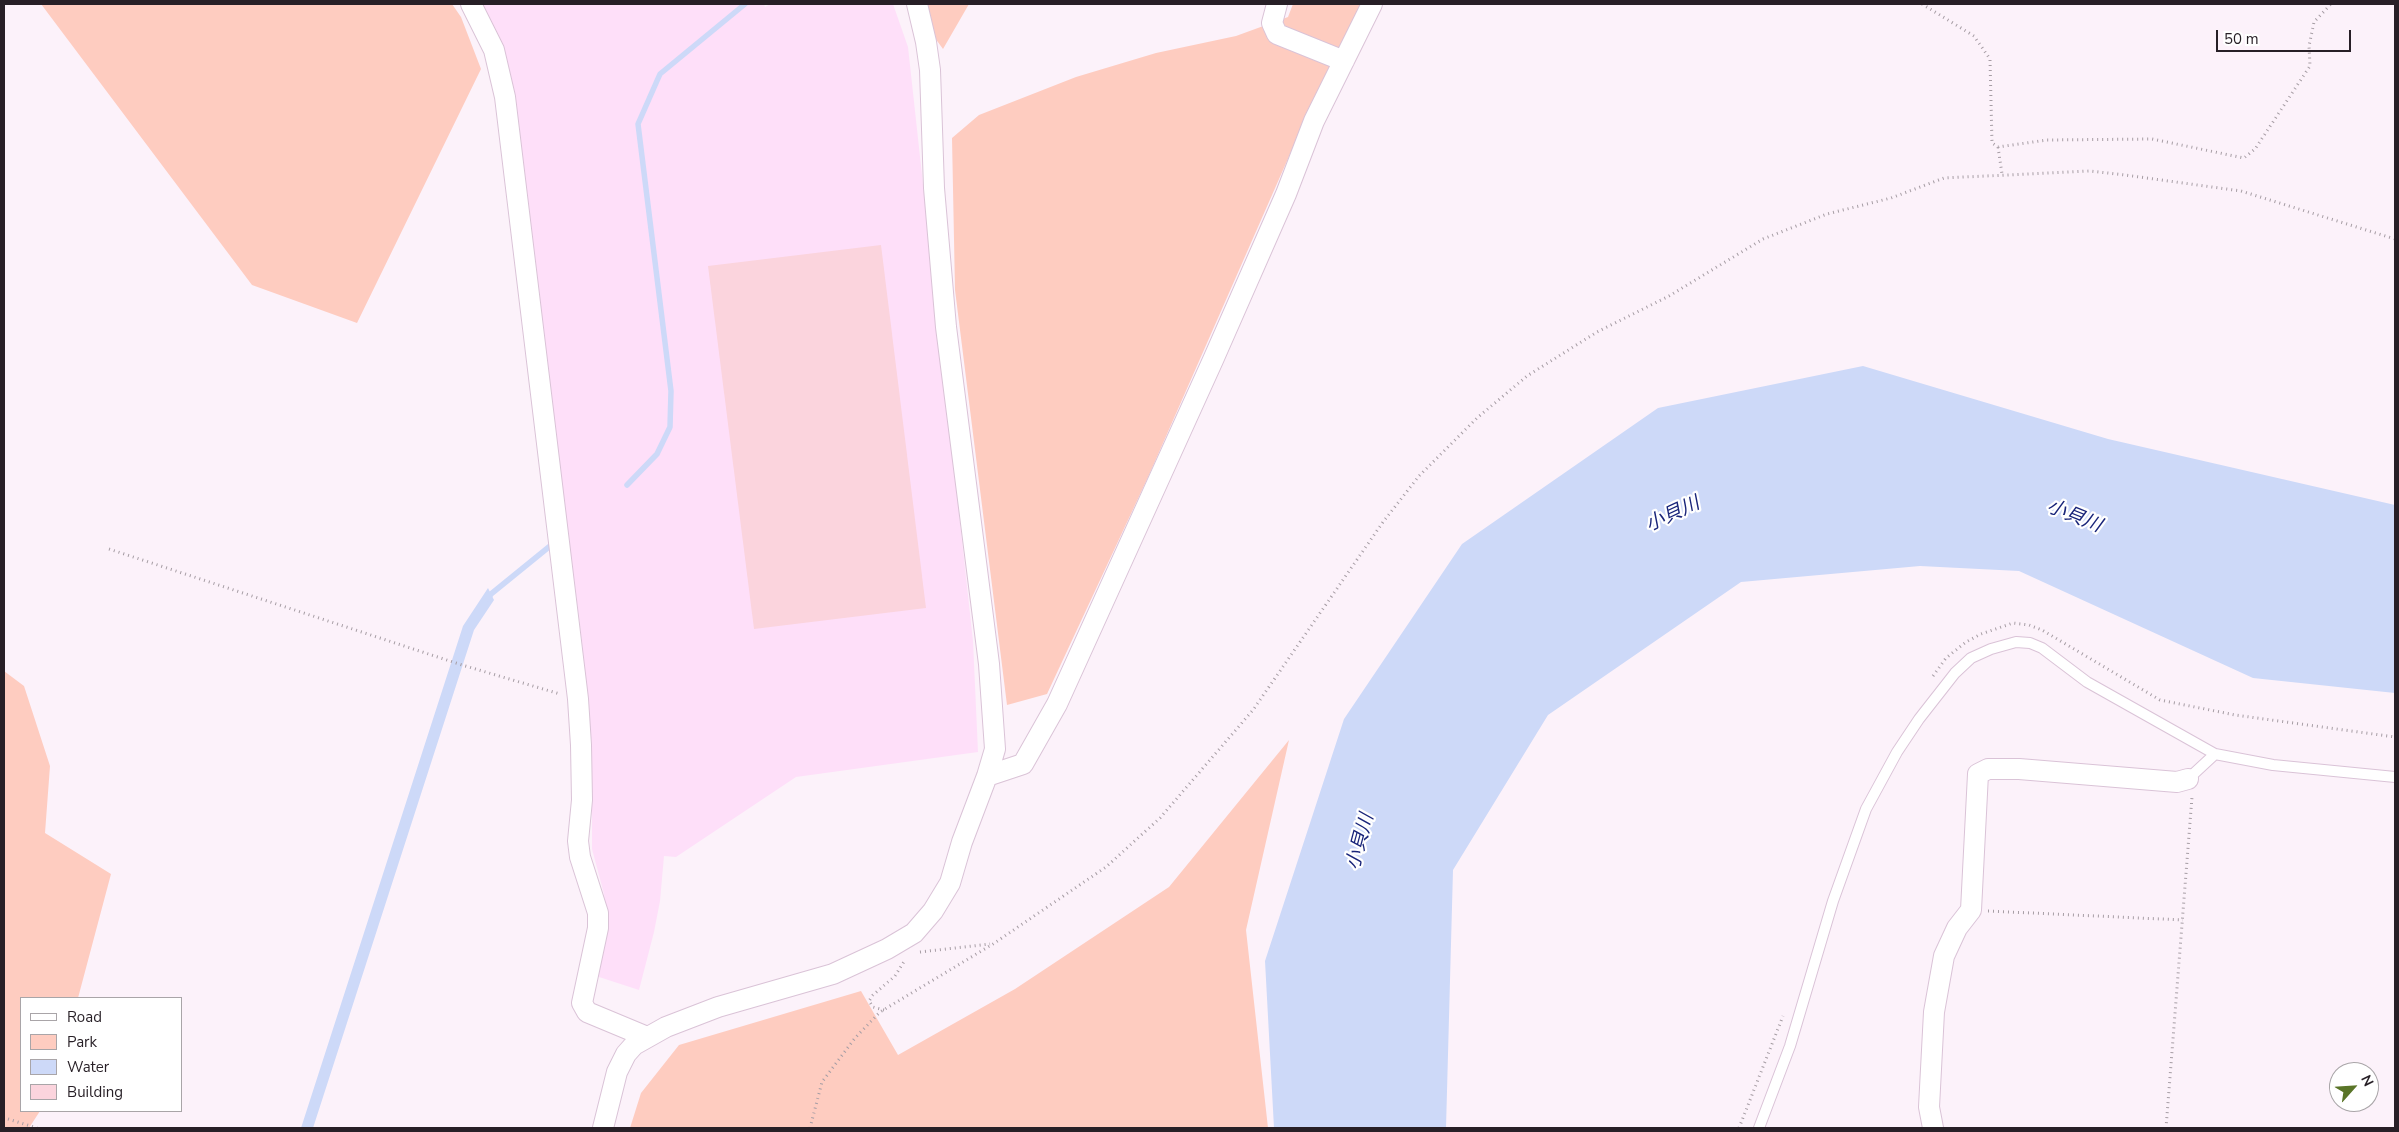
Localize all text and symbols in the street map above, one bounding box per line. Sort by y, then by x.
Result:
scale bar [2219,20,2354,52]
text: 50 m [2224,29,2259,49]
water label: 小貝川 [1642,493,1704,537]
water label: 小貝川 [2043,496,2105,538]
water label: 小貝川 [1343,812,1379,872]
legend [20,997,182,1112]
text: Road [67,1007,102,1027]
text: Park [67,1032,97,1052]
text: Water [67,1057,109,1077]
north arrow [2329,1062,2379,1112]
text: N [2356,1072,2378,1090]
text: Building [67,1082,123,1102]

